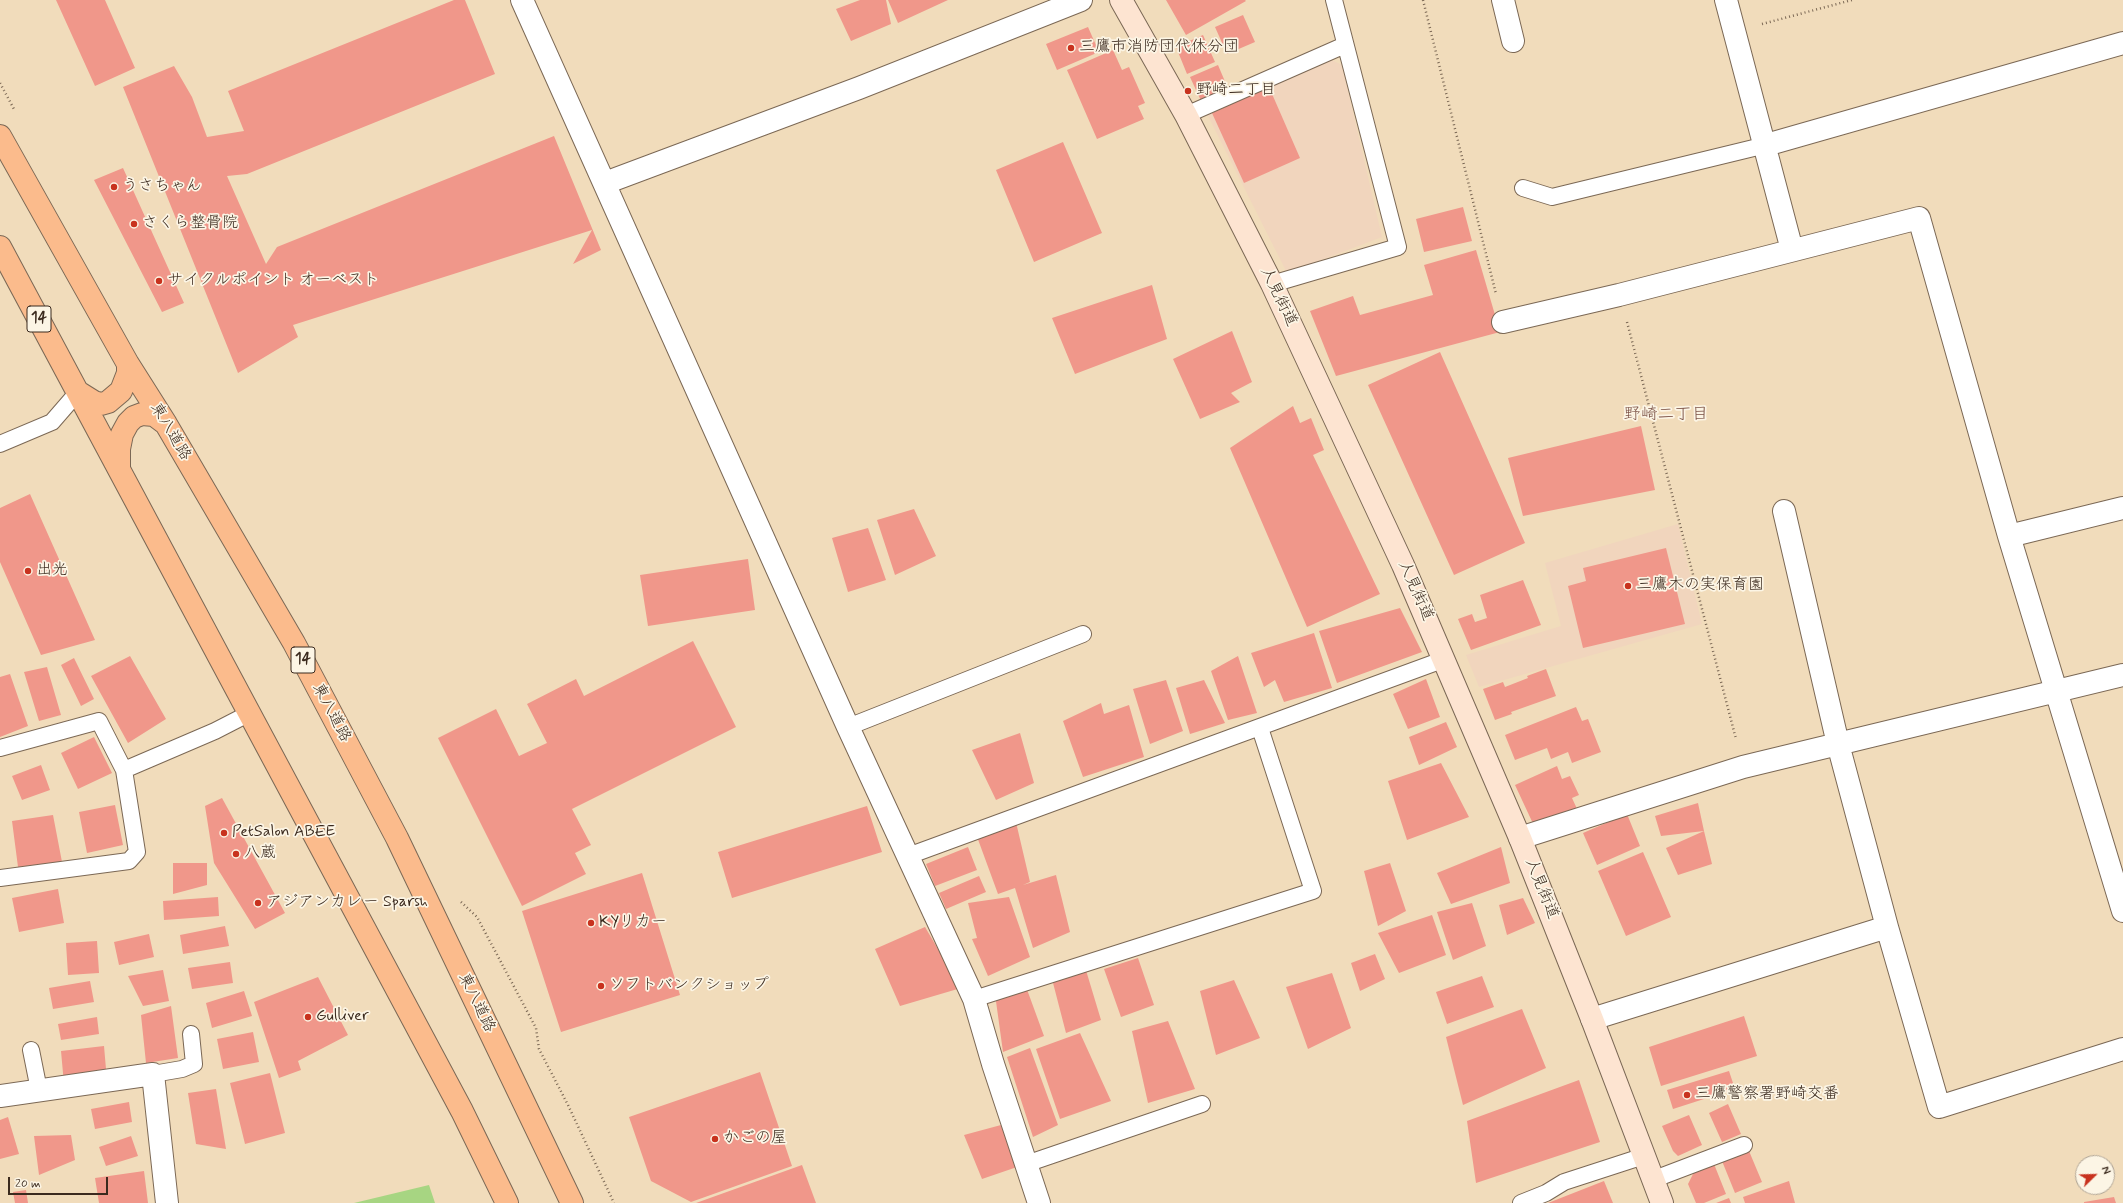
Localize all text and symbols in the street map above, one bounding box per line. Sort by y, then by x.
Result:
place label: 三鷹市消防団代休分団 [1079,38,1239,58]
marker: 三鷹市消防団代休分団 [1066,43,1076,53]
place label: 野崎二丁目 [1196,81,1276,101]
marker: 野崎二丁目 [1183,86,1193,96]
place label: うさちゃん [122,177,202,197]
marker: うさちゃん [109,182,119,192]
place label: さくら整骨院 [142,214,238,234]
marker: さくら整骨院 [129,219,139,229]
street label: 人見街道 [1255,264,1301,330]
place label: サイクルポイント オーベスト [167,271,379,291]
marker: サイクルポイント オーベスト [154,276,164,286]
road number: 14 [27,306,51,332]
street label: 東八道路 [145,400,195,464]
district label: 野崎二丁目 [1624,405,1708,425]
street label: 人見街道 [1393,558,1437,624]
place label: 出光 [36,561,68,581]
marker: 出光 [23,566,33,576]
place label: 三鷹木の実保育園 [1636,576,1764,596]
marker: 三鷹木の実保育園 [1623,581,1633,591]
road number: 14 [291,647,315,673]
street label: 東八道路 [308,680,354,746]
place label: PetSalon ABEE [232,823,335,843]
marker: PetSalon ABEE [219,828,229,838]
place label: 八蔵 [244,844,276,864]
marker: 八蔵 [231,849,241,859]
street label: 人見街道 [1520,856,1562,922]
place label: アジアンカレー Sparsh [266,893,428,913]
marker: アジアンカレー Sparsh [253,898,263,908]
place label: KYリカー [599,913,667,933]
marker: KYリカー [586,918,596,928]
street label: 東八道路 [453,970,499,1036]
place label: ソフトバンクショップ [609,976,769,996]
marker: ソフトバンクショップ [596,981,606,991]
place label: Gulliver [316,1007,369,1027]
marker: Gulliver [303,1012,313,1022]
place label: 三鷹警察署野崎交番 [1695,1085,1839,1105]
marker: 三鷹警察署野崎交番 [1682,1090,1692,1100]
place label: かごの屋 [723,1129,787,1149]
marker: かごの屋 [710,1134,720,1144]
north arrow [2075,1155,2115,1195]
text: N [2097,1165,2113,1177]
scale bar [10,1169,110,1195]
text: 20 m [15,1176,41,1192]

